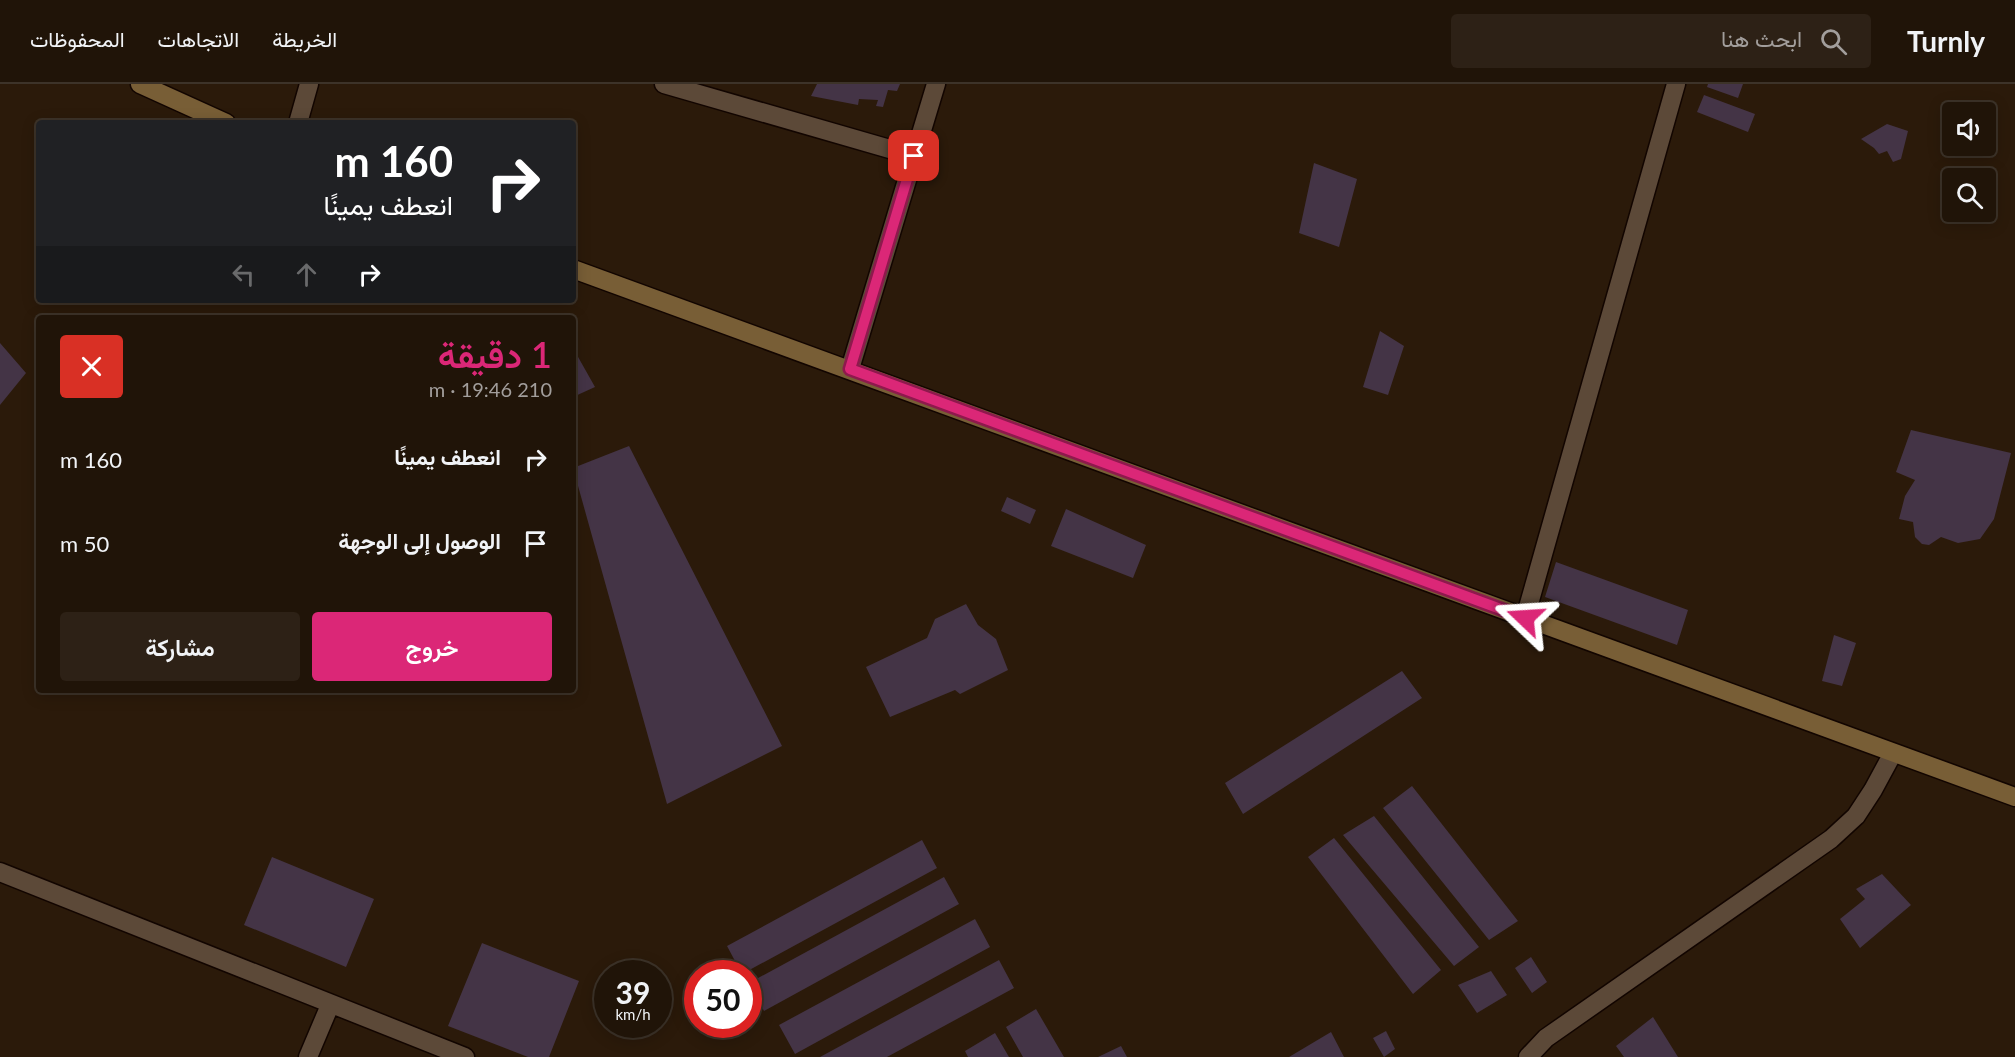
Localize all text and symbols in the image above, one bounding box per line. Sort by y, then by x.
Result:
search box [1451,14,1871,68]
text: Turnly [1907,24,1985,58]
text: ابحث هنا [1721,25,1802,52]
icon: search [1817,25,1850,58]
text: المحفوظات [30,26,125,51]
text: الاتجاهات [158,26,239,51]
text: الخريطة [272,26,337,51]
map controls [1942,102,1996,222]
button: sound [1942,102,1996,156]
pin [888,130,939,181]
text: 160 m [335,136,453,186]
icon: arrive [897,139,930,172]
icon: right [474,144,552,222]
button: search [1942,168,1996,222]
text: انعطف يمينًا [324,188,453,221]
icon: left [227,258,260,291]
icon: ahead [290,258,323,291]
icon: right [353,258,386,291]
text: 1 دقيقة [438,332,552,376]
button: close [60,335,123,398]
text: 210 m · 19:46 [429,377,552,401]
text: انعطف يمينًا [394,443,501,470]
icon: right [519,443,552,476]
text: 160 m [60,446,122,473]
text: الوصول إلى الوجهة [338,527,501,554]
icon: arrive [519,527,552,560]
text: 50 m [60,530,109,557]
position arrow [1493,586,1557,650]
button: مشاركة [60,612,300,681]
button: خروج [312,612,552,681]
speed limit sign: 50 [684,960,762,1038]
text: 39 [616,974,650,1010]
text: km/h [615,1005,651,1023]

